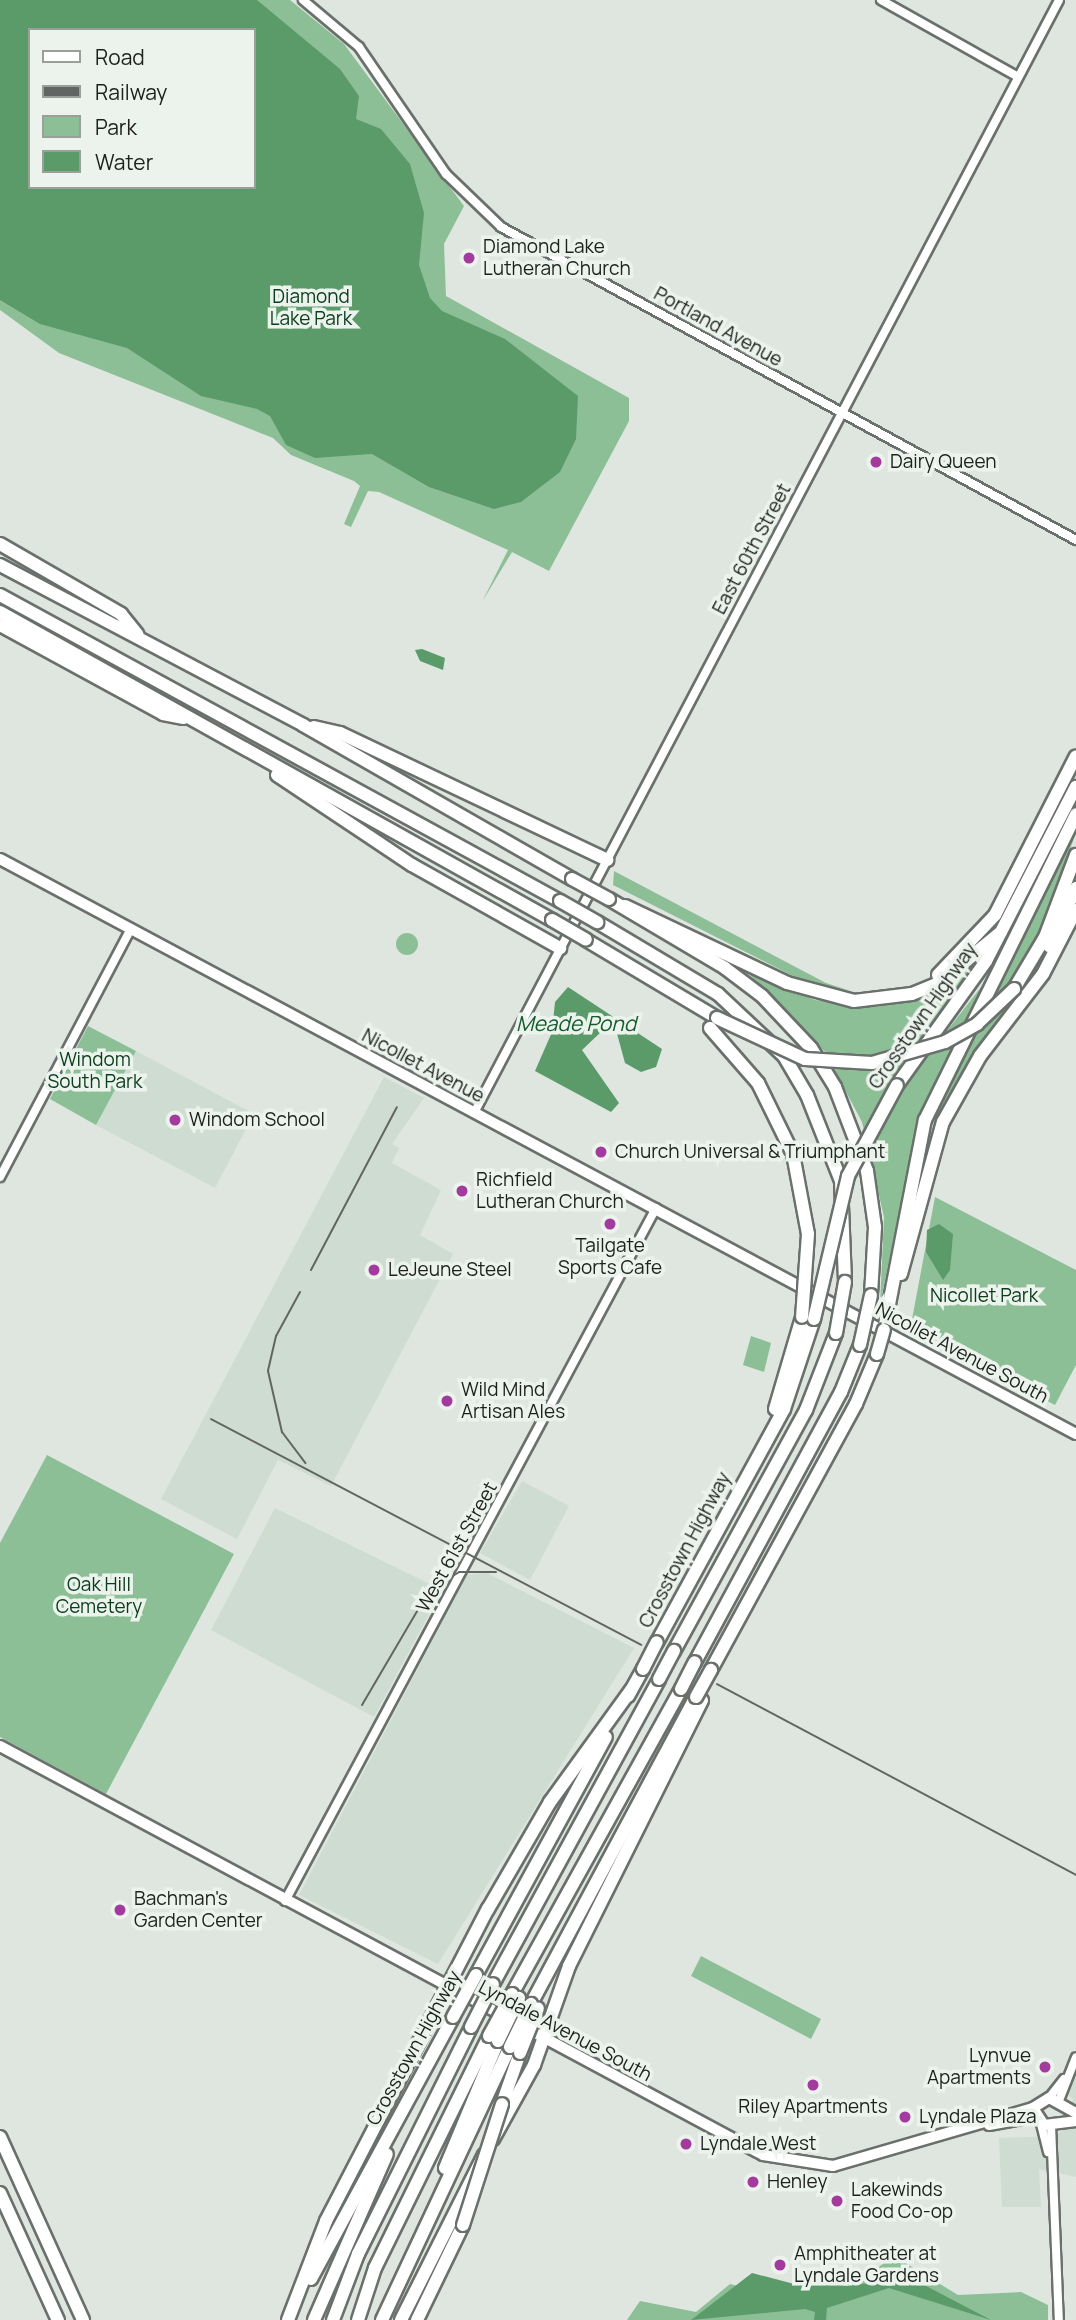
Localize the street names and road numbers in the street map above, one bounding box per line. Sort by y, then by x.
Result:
street label: Portland Avenue [650,282,786,372]
street label: East 60th Street [708,480,796,618]
street label: Crosstown Highway [864,939,982,1093]
street label: Nicollet Avenue [358,1024,488,1108]
street label: Nicollet Avenue South [872,1298,1052,1408]
street label: Crosstown Highway [634,1468,736,1632]
street label: West 61st Street [412,1478,502,1616]
street label: Crosstown Highway [362,1967,466,2129]
street label: Lyndale Avenue South [474,1976,656,2086]

